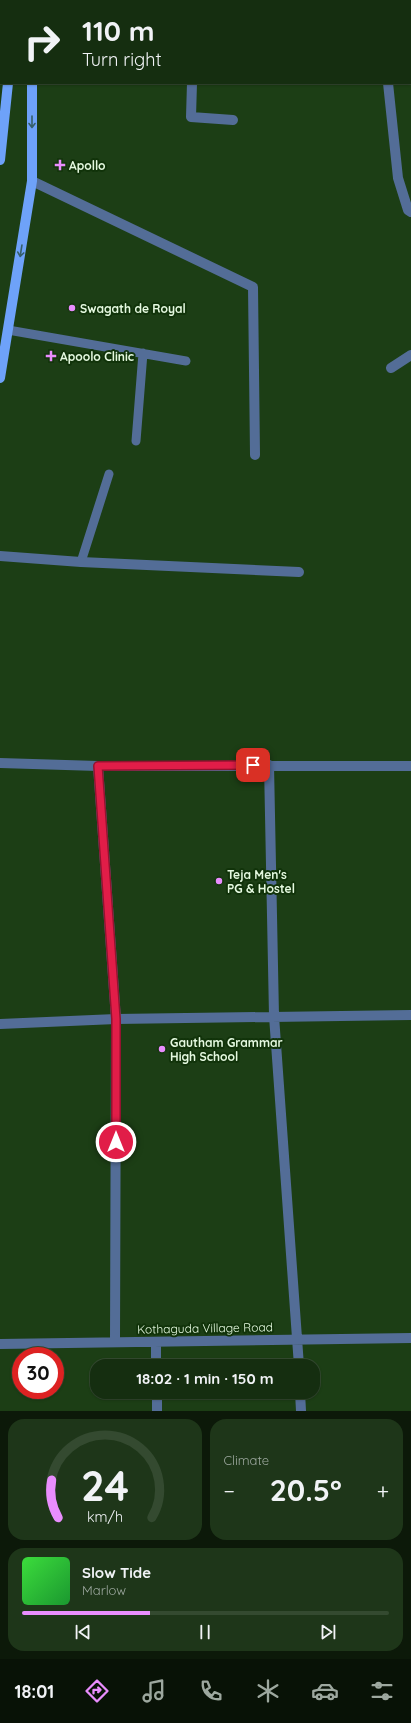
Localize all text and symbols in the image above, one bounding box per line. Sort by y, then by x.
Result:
text: 110 m [82,13,155,48]
icon: right [16,16,68,68]
text: Turn right [82,48,162,71]
one-way arrow [28,115,36,128]
place label: Apollo [69,158,106,173]
marker: Apollo [54,159,66,171]
one-way arrow [17,244,25,257]
place label: Swagath de Royal [80,301,186,316]
marker: Swagath de Royal [67,303,77,313]
place label: Apoolo Clinic [60,349,134,364]
marker: Apoolo Clinic [45,350,57,362]
pin [236,748,270,782]
icon: arrive [242,754,264,776]
place label: Teja Men's PG & Hostel [227,867,295,896]
marker: Teja Men's PG & Hostel [214,876,224,886]
place label: Gautham Grammar High School [170,1035,283,1064]
marker: Gautham Grammar High School [157,1044,167,1054]
position arrow [95,1121,137,1163]
street label: Kothaguda Village Road [137,1319,273,1337]
speed limit sign: 30 [12,1347,64,1399]
text: 18:02 · 1 min · 150 m [136,1369,274,1388]
text: Climate [224,1452,269,1468]
text: 24 [81,1458,129,1510]
text: 20.5° [270,1471,342,1509]
text: − [224,1477,235,1505]
text: + [377,1477,389,1505]
text: km/h [87,1507,123,1525]
text: Slow Tide [82,1563,151,1582]
text: Marlow [82,1582,126,1598]
icon: previous [72,1621,94,1643]
icon: pause [194,1621,216,1643]
icon: next [317,1621,339,1643]
icon: directions [83,1677,111,1705]
icon: music [140,1677,168,1705]
icon: phone [197,1677,225,1705]
icon: climate [254,1677,282,1705]
icon: car [311,1677,339,1705]
icon: filters [368,1677,396,1705]
text: 18:01 [15,1680,54,1703]

